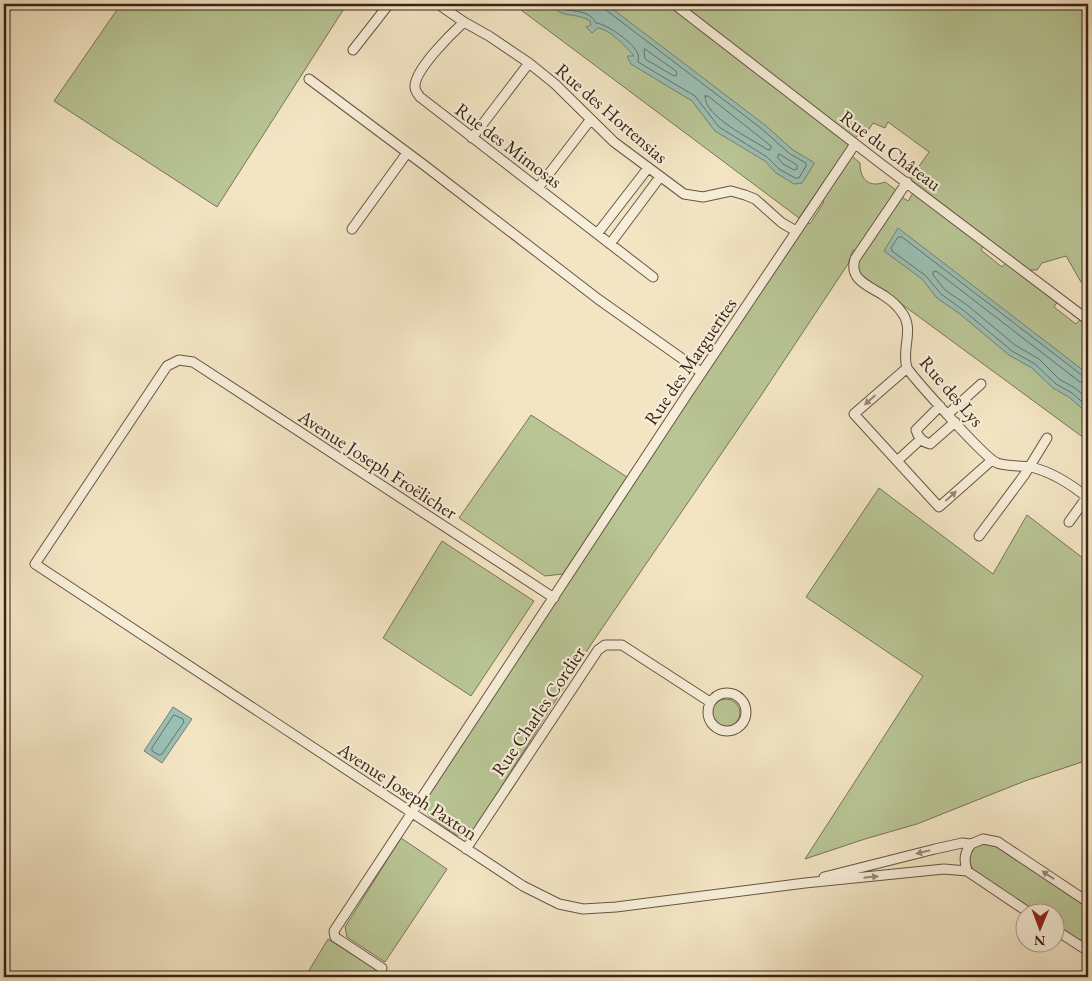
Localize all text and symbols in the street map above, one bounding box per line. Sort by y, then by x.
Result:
street label: Rue des Hortensias [550,58,673,169]
street label: Rue des Mimosas [450,97,567,194]
street label: Rue du Château [835,104,946,197]
street label: Rue des Marguerites [639,293,742,430]
street label: Rue des Lys [914,351,989,432]
one-way arrow [865,394,877,406]
street label: Avenue Joseph Froëlicher [293,403,462,525]
one-way arrow [945,490,957,502]
street label: Rue Charles Cordier [486,641,591,781]
street label: Avenue Joseph Paxton [332,736,482,846]
one-way arrow [915,848,930,856]
one-way arrow [1041,871,1054,880]
one-way arrow [863,873,879,881]
north arrow [1014,904,1064,954]
text: N [1033,932,1046,950]

